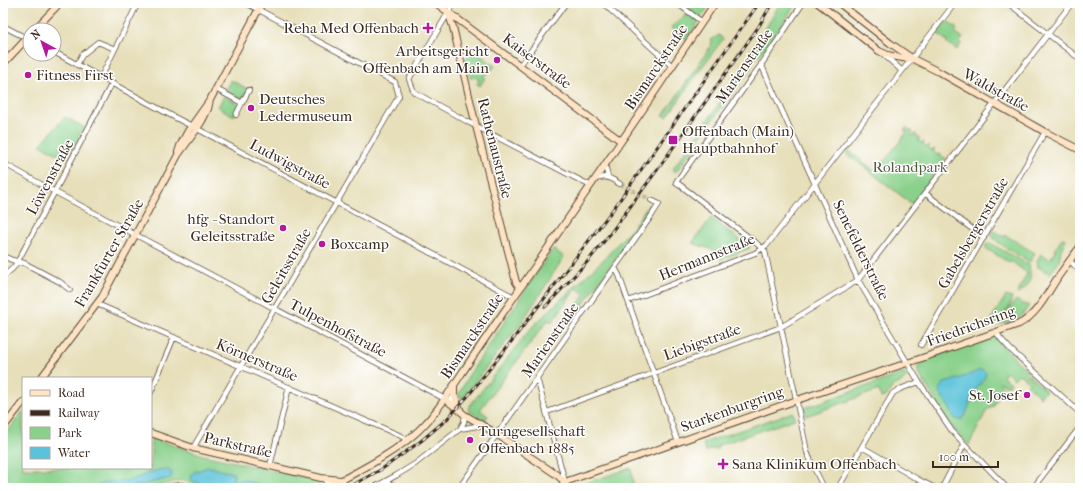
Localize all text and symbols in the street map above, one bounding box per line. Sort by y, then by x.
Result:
place label: Reha Med Offenbach [284,19,420,37]
street label: Bismarckstraße [621,20,692,113]
north arrow [22,22,62,62]
marker: Reha Med Offenbach [422,22,434,34]
street label: Marienstraße [712,25,777,107]
text: N [29,27,44,42]
street label: Kaiserstraße [499,29,575,93]
place label: Arbeitsgericht Offenbach am Main [363,42,490,77]
marker: Arbeitsgericht Offenbach am Main [492,55,502,65]
street label: Waldstraße [959,64,1033,116]
place label: Fitness First [36,66,114,84]
marker: Fitness First [23,70,33,80]
place label: Deutsches Ledermuseum [259,90,353,125]
street label: Rathenaustraße [474,96,516,201]
marker: Deutsches Ledermuseum [246,103,256,113]
place label: Offenbach (Main) Hauptbahnhof [682,122,794,157]
marker: Offenbach (Main) Hauptbahnhof [667,134,679,146]
street label: Ludwigstraße [247,135,334,193]
street label: Löwenstraße [23,136,78,218]
park label: Rolandpark [872,158,948,176]
street label: Gabelsbergerstraße [934,174,1013,292]
street label: Frankfurter Straße [71,195,148,310]
street label: Senefelderstraße [829,197,893,304]
place label: hfg - Standort Geleitsstraße [187,210,276,245]
marker: hfg - Standort Geleitsstraße [278,223,288,233]
street label: Geleitsstraße [257,224,315,307]
street label: Hermannstraße [656,229,758,284]
place label: Boxcamp [330,235,389,253]
marker: Boxcamp [317,239,327,249]
street label: Bismarckstraße [437,289,508,382]
street label: Tulpenhofstraße [286,295,390,361]
street label: Marienstraße [518,299,583,381]
street label: Friedrichsring [924,301,1019,350]
street label: Liebigstraße [661,320,744,364]
street label: Körnerstraße [214,335,301,385]
legend [22,377,152,469]
street label: Starkenburgring [678,382,787,436]
text: Road [58,386,85,400]
place label: St. Josef [969,386,1022,404]
marker: St. Josef [1022,390,1032,400]
text: Railway [58,406,100,420]
place label: Turngesellschaft Offenbach 1885 [478,422,586,457]
text: Park [58,426,83,440]
street label: Parkstraße [202,428,275,462]
marker: Turngesellschaft Offenbach 1885 [465,435,475,445]
scale bar [933,443,998,469]
text: Water [57,446,91,460]
text: 100 m [939,450,969,464]
place label: Sana Klinikum Offenbach [732,455,897,473]
marker: Sana Klinikum Offenbach [717,458,729,470]

